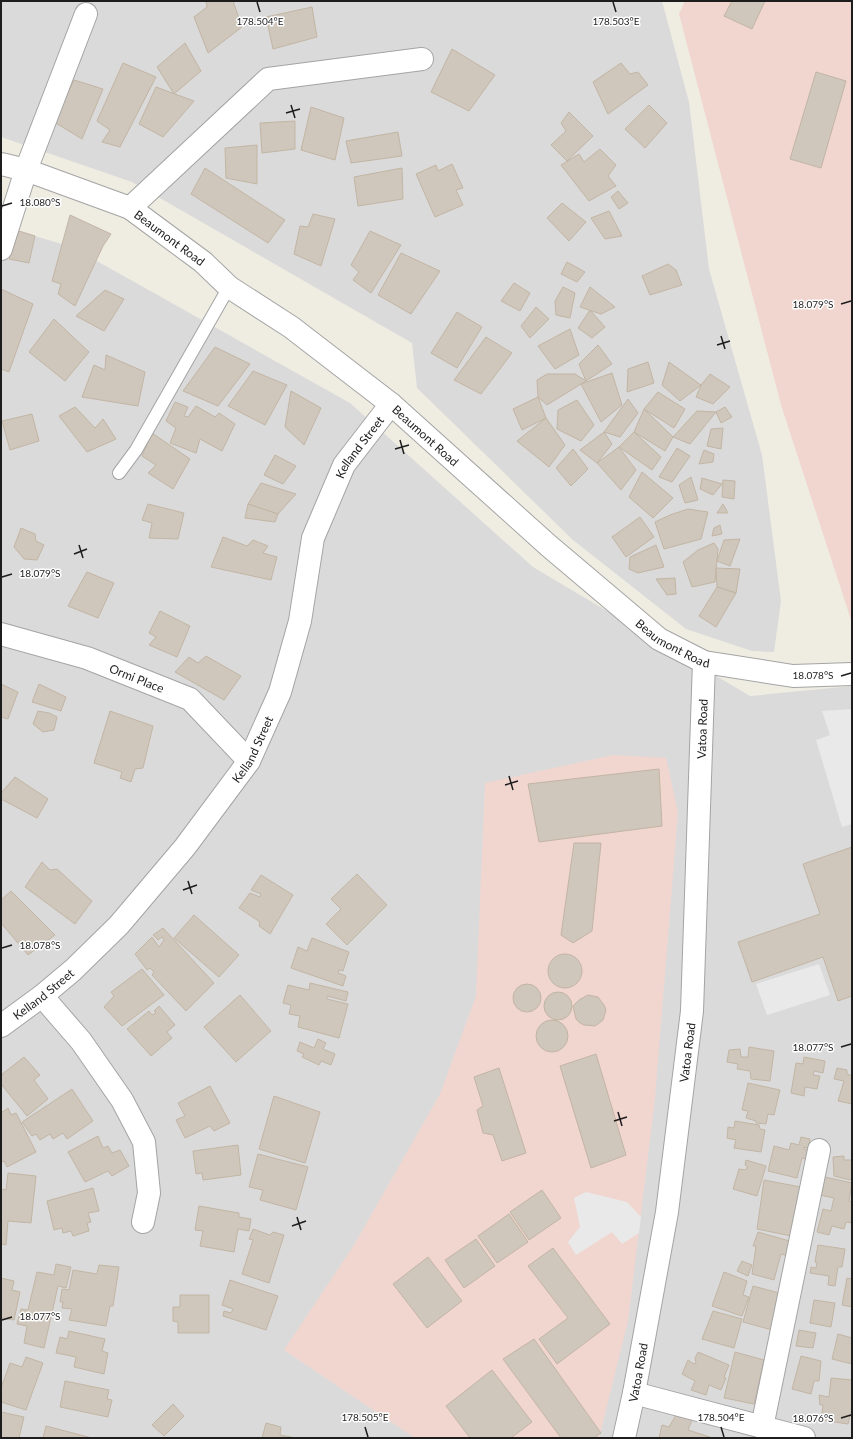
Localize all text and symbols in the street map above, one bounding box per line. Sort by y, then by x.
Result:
text: 178.504°E [236,15,284,27]
text: 178.503°E [592,15,640,27]
text: 18.080°S [20,196,60,208]
street label: Beaumont Road [132,206,208,268]
text: 18.079°S [793,298,833,310]
street label: Beaumont Road [389,402,462,469]
street label: Kelland Street [332,412,387,480]
text: 18.079°S [20,567,60,579]
street label: Beaumont Road [633,615,711,670]
street label: Ormi Place [107,660,166,695]
text: 18.078°S [793,669,833,681]
street label: Vatoa Road [693,699,710,759]
street label: Kelland Street [228,713,276,785]
text: 18.078°S [20,939,60,951]
street label: Kelland Street [10,965,77,1023]
street label: Vatoa Road [676,1022,698,1083]
text: 18.077°S [793,1041,833,1053]
text: 18.077°S [20,1310,60,1322]
street label: Vatoa Road [625,1342,651,1403]
text: 178.505°E [341,1411,389,1423]
text: 178.504°E [697,1411,745,1423]
text: 18.076°S [793,1412,833,1424]

